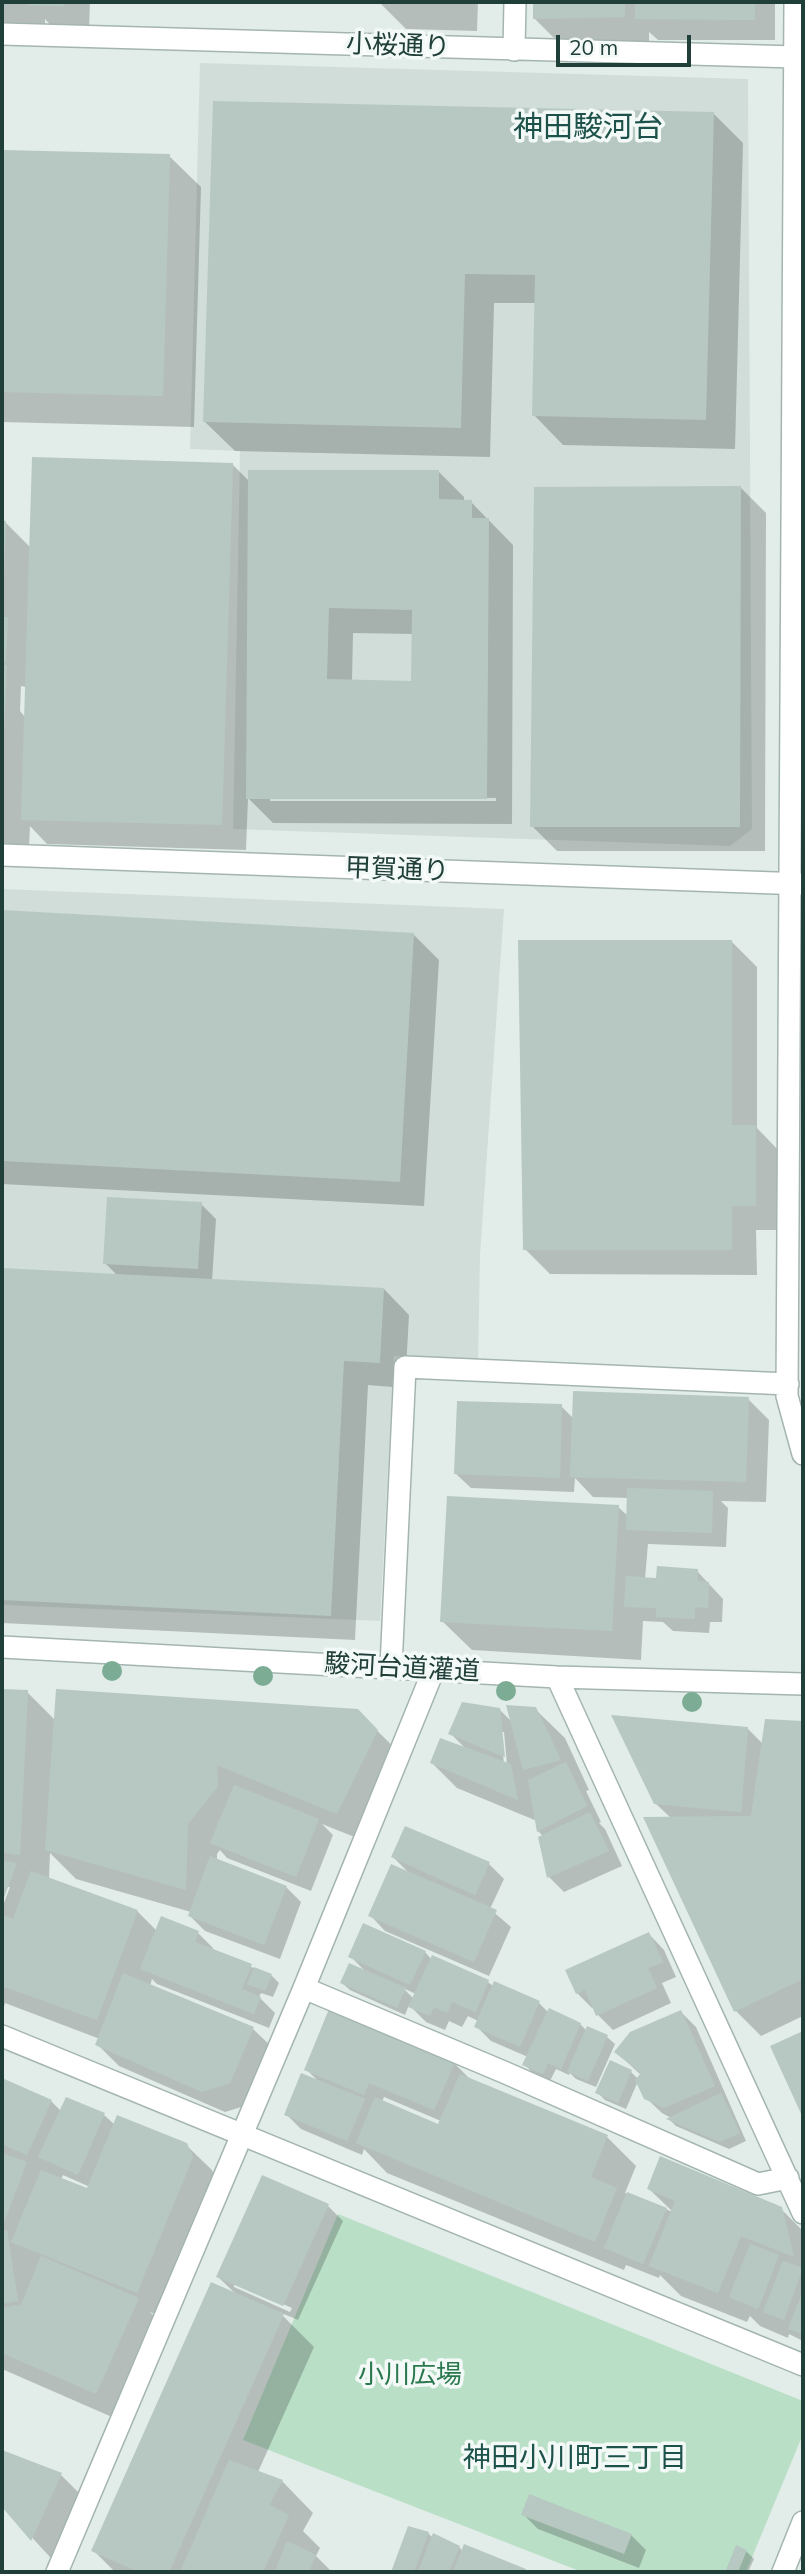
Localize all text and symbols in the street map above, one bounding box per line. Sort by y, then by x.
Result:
scale bar [560,21,695,65]
street label: 小桜通り [345,29,451,63]
text: 20 m [569,34,618,60]
district label: 神田駿河台 [513,110,663,146]
street label: 甲賀通り [344,853,450,887]
street label: 駿河台道灌道 [323,1648,481,1688]
park label: 小川広場 [358,2359,462,2391]
district label: 神田小川町三丁目 [463,2442,687,2476]

